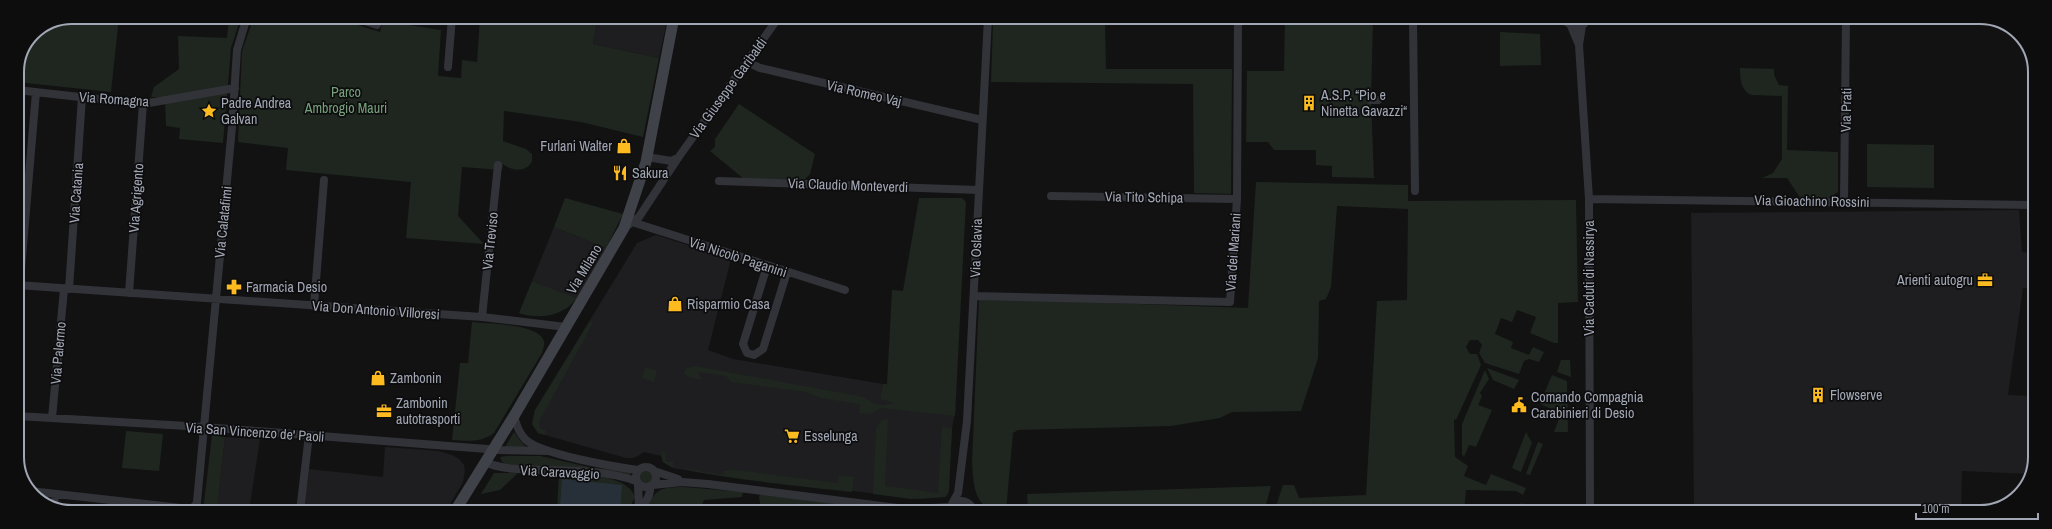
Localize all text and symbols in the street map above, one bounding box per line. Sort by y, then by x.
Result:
street label: Via Giuseppe Garibaldi [685,34,771,142]
street label: Via Romeo Vaj [825,76,903,110]
park label: Parco Ambrogio Mauri [304,83,387,117]
place label: A.S.P. “Pio e Ninetta Gavazzi“ [1320,86,1407,120]
street label: Via Romagna [78,88,150,110]
street label: Via Prati [1837,88,1855,132]
place label: Padre Andrea Galvan [221,94,292,128]
building icon: A.S.P. “Pio e Ninetta Gavazzi“ [1300,94,1318,112]
place icon: Padre Andrea Galvan [200,102,218,120]
place label: Furlani Walter [540,137,612,155]
shop icon: Furlani Walter [615,137,633,155]
street label: Via Catania [65,162,87,224]
street label: Via Agrigento [125,163,147,233]
restaurant icon: Sakura [611,164,629,182]
place label: Sakura [632,164,669,182]
street label: Via Claudio Monteverdi [788,174,908,196]
street label: Via Calatafimi [210,185,236,259]
street label: Via Tito Schipa [1105,187,1184,207]
street label: Via Gioachino Rossini [1754,191,1870,211]
street label: Via Treviso [478,211,502,271]
street label: Via dei Mariani [1221,212,1245,292]
street label: Via Oslavia [966,218,986,278]
street label: Via Caduti di Nassirya [1580,220,1598,336]
street label: Via Nicolò Paganini [687,233,789,281]
street label: Via Milano [562,241,606,297]
place label: Arienti autogru [1896,271,1973,289]
office icon: Arienti autogru [1976,271,1994,289]
pharmacy icon: Farmacia Desio [225,278,243,296]
place label: Farmacia Desio [246,278,327,296]
shop icon: Risparmio Casa [666,295,684,313]
place label: Risparmio Casa [687,295,771,313]
street label: Via Don Antonio Villoresi [312,297,440,323]
street label: Via Palermo [46,321,70,385]
shop icon: Zambonin [369,369,387,387]
place label: Zambonin [390,369,442,387]
building icon: Flowserve [1809,386,1827,404]
place label: Flowserve [1830,386,1882,404]
place label: Comando Compagnia Carabinieri di Desio [1531,388,1644,422]
place label: Zambonin autotrasporti [396,394,460,428]
public building icon: Comando Compagnia Carabinieri di Desio [1510,396,1528,414]
office icon: Zambonin autotrasporti [375,402,393,420]
street label: Via San Vincenzo de' Paoli [185,418,325,446]
supermarket icon: Esselunga [783,427,801,445]
place label: Esselunga [804,427,858,445]
street label: Via Caravaggio [520,461,600,483]
scale bar [1916,495,2038,521]
text: 100 m [1922,501,1949,517]

